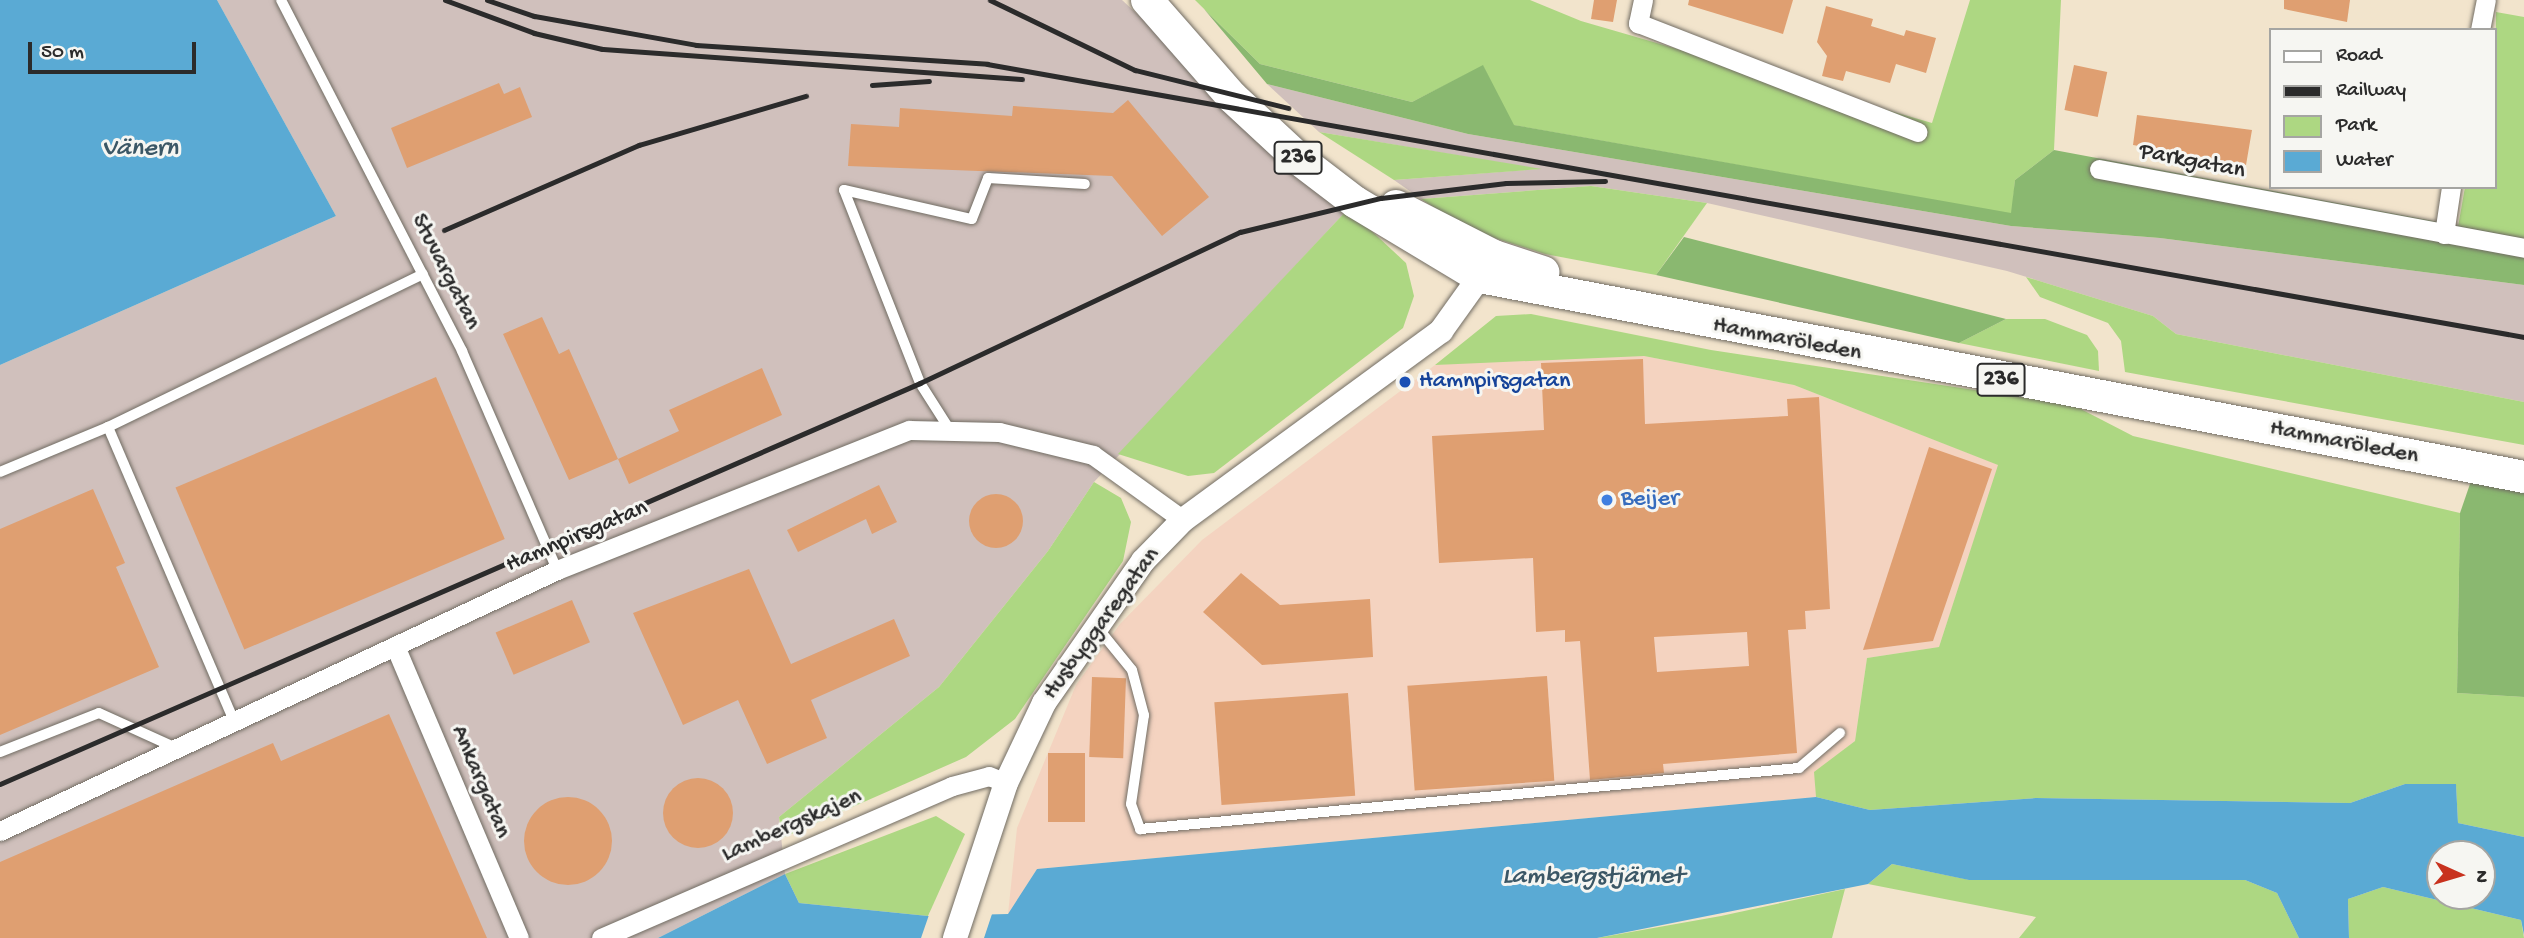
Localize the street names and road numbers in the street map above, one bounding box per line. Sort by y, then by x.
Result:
street label: Parkgatan [2137,138,2247,186]
road number: 236 [1274,139,1322,178]
street label: Stuvargatan [404,209,486,335]
street label: Hammaröleden [1710,311,1864,369]
road number: 236 [1976,360,2025,400]
street label: Hammaröleden [2267,414,2421,472]
street label: Hamnpirsgatan [502,494,652,580]
street label: Husbyggaregatan [1037,542,1167,706]
street label: Ankargatan [443,721,517,843]
street label: Lambergskajen [718,782,866,870]

